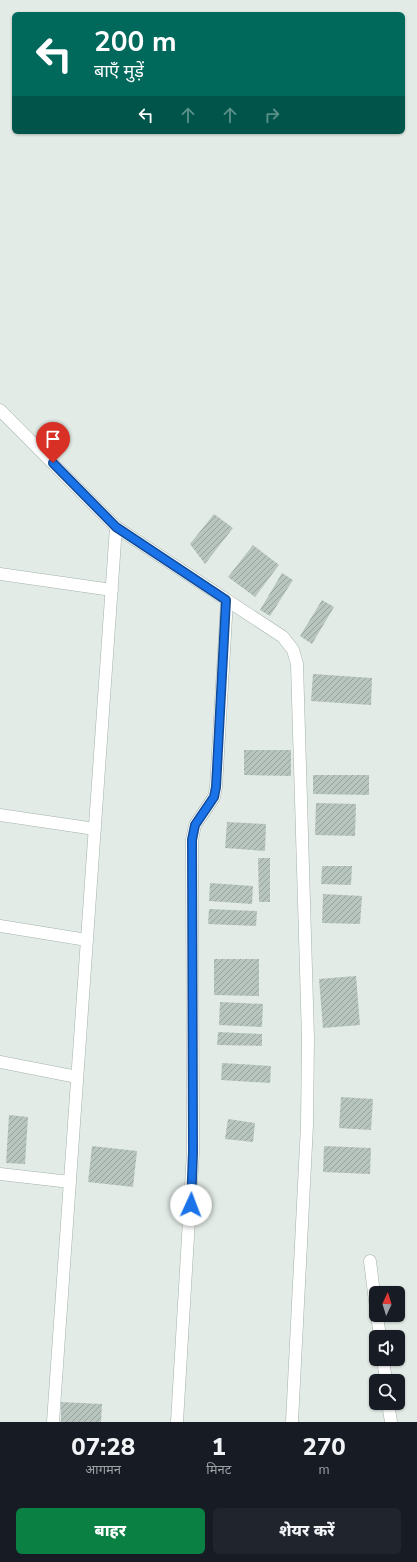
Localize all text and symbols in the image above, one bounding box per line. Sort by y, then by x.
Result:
text: 200 m [94,23,177,61]
icon: left [28,28,80,80]
text: बाएँ मुड़ें [94,59,144,83]
icon: left [135,104,157,126]
icon: ahead [177,104,199,126]
icon: ahead [219,104,241,126]
icon: right [261,104,283,126]
pin [36,422,70,463]
icon: arrive [42,428,64,450]
position arrow [170,1184,212,1226]
north arrow [369,1286,405,1322]
map controls [369,1286,405,1410]
button: sound [369,1330,405,1366]
button: search [369,1374,405,1410]
text: 07:28 [71,1431,135,1463]
text: 1 [212,1431,226,1463]
text: 270 [303,1431,346,1463]
text: आगमन [85,1461,121,1479]
text: मिनट [206,1461,231,1479]
text: m [319,1461,330,1479]
button: बाहर [16,1508,205,1554]
button: शेयर करें [213,1508,401,1554]

